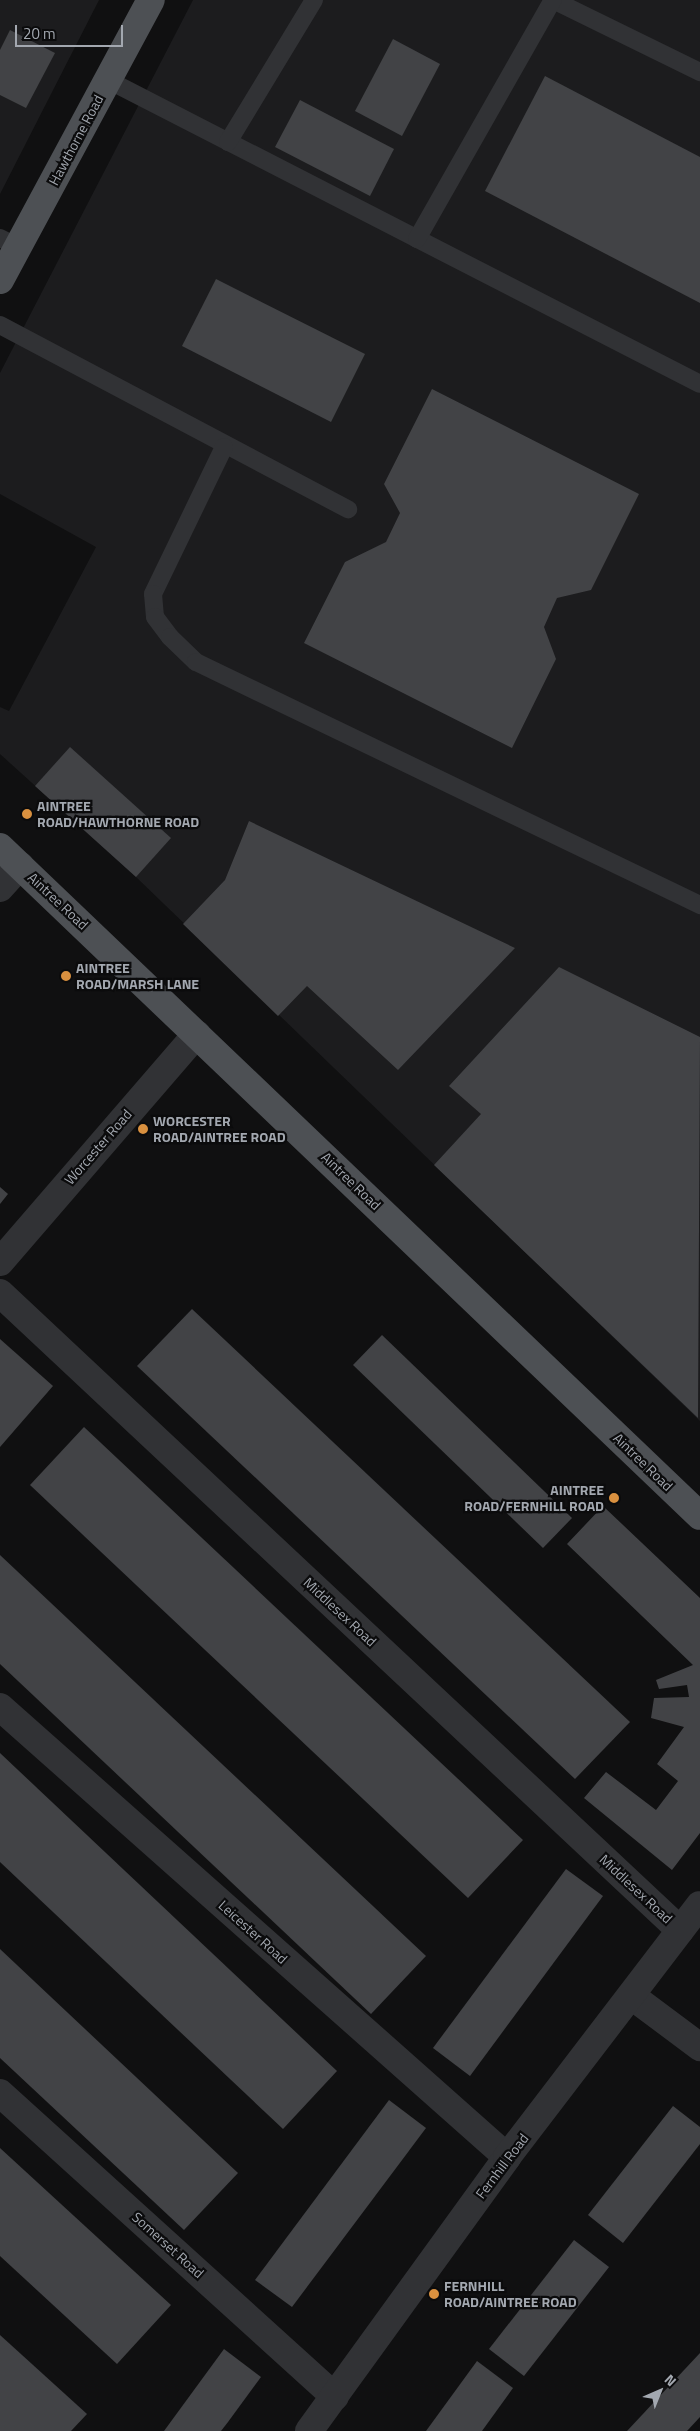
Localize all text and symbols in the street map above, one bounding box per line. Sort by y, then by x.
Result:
scale bar [18,15,125,47]
text: 20 m [23,22,56,45]
street label: Hawthorne Road [45,92,107,188]
place label: AINTREE ROAD/HAWTHORNE ROAD [37,798,199,830]
marker: AINTREE ROAD/HAWTHORNE ROAD [21,808,33,820]
street label: Aintree Road [24,869,92,933]
place label: AINTREE ROAD/MARSH LANE [76,960,199,992]
marker: AINTREE ROAD/MARSH LANE [60,970,72,982]
street label: Worcester Road [61,1106,135,1188]
place label: WORCESTER ROAD/AINTREE ROAD [153,1113,286,1146]
marker: WORCESTER ROAD/AINTREE ROAD [137,1123,149,1135]
street label: Aintree Road [318,1149,384,1213]
street label: Aintree Road [610,1430,676,1494]
place label: AINTREE ROAD/FERNHILL ROAD [464,1482,604,1514]
marker: AINTREE ROAD/FERNHILL ROAD [608,1492,620,1504]
street label: Middlesex Road [300,1574,380,1650]
street label: Middlesex Road [596,1851,676,1927]
street label: Leicester Road [215,1897,291,1967]
street label: Fernhill Road [472,2130,532,2202]
street label: Somerset Road [129,2208,207,2282]
place label: FERNHILL ROAD/AINTREE ROAD [444,2278,577,2310]
marker: FERNHILL ROAD/AINTREE ROAD [428,2288,440,2300]
north arrow [635,2366,685,2416]
text: N [660,2369,682,2391]

